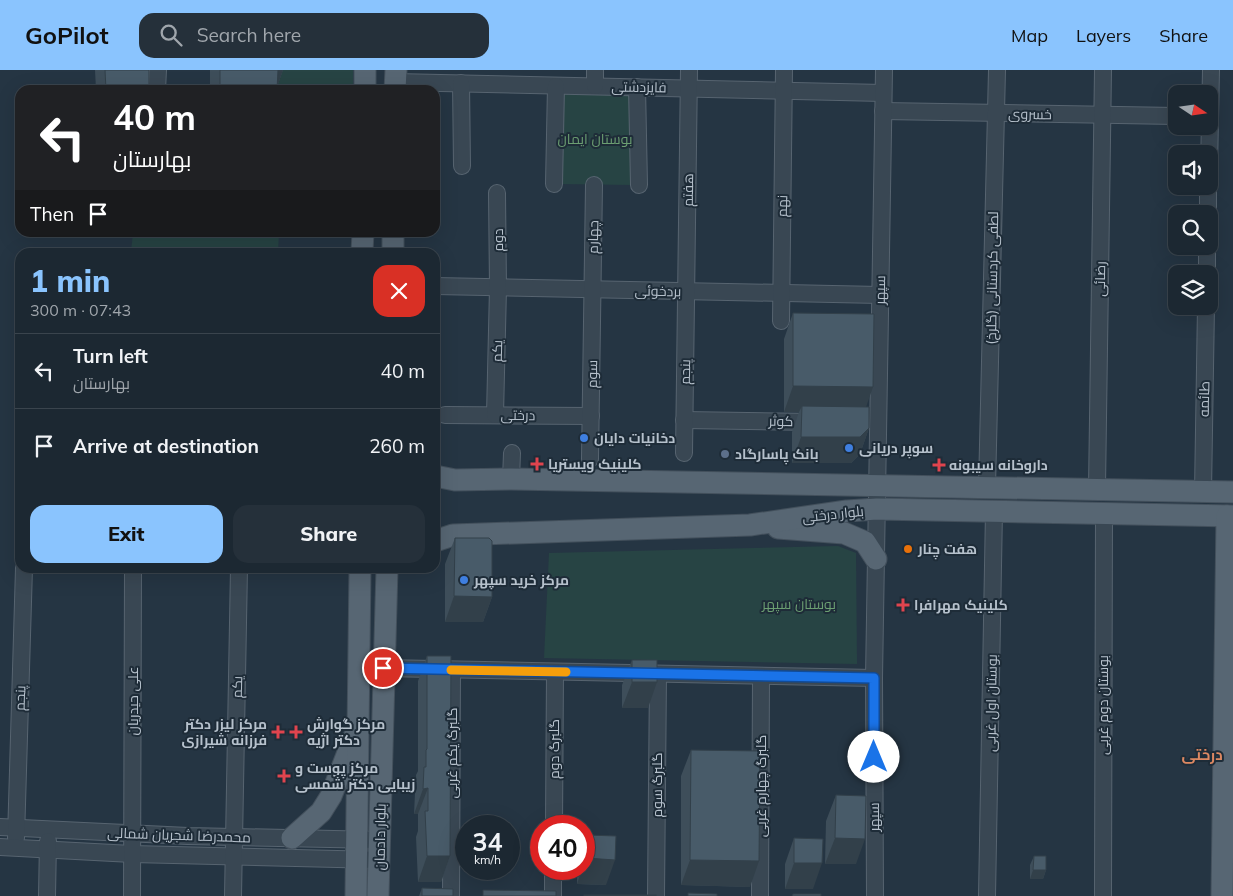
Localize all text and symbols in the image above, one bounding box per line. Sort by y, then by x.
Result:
search box [139,13,489,58]
text: GoPilot [25,20,109,50]
icon: search [157,21,185,49]
text: Search here [197,23,301,47]
text: Map [1011,24,1048,47]
text: Layers [1076,24,1131,47]
text: Share [1159,24,1208,47]
street label: فایزدشتی [611,78,667,96]
north arrow [1168,85,1218,135]
map controls [1168,85,1218,315]
text: 40 m [113,95,196,139]
icon: left [30,105,95,170]
street label: خسروی [1008,105,1052,123]
park label: بوستان ایمان [557,130,633,148]
text: بهارستان [113,145,191,173]
button: sound [1168,145,1218,195]
street label: هفتم [679,173,698,207]
street label: نهم [773,195,792,217]
icon: arrive [84,200,112,228]
text: Then [30,202,74,226]
button: search [1168,205,1218,255]
street label: لطفی کردستانی (گلرخ) [982,211,1002,345]
street label: چهارم [584,220,603,254]
street label: دوم [489,228,508,252]
street label: رضائی [1091,261,1109,297]
text: 1 min [30,262,110,300]
button: close [373,265,425,317]
button: layers [1168,265,1218,315]
street label: سپهر [871,275,890,306]
street label: بردخوئی [635,282,681,300]
text: 300 m · 07:43 [30,300,131,320]
street label: یکم [488,340,507,362]
text: Turn left [73,344,148,368]
icon: left [30,357,58,385]
text: 40 m [381,359,425,383]
street label: پنجم [676,359,695,385]
street label: سوم [583,360,602,388]
text: بهارستان [73,373,130,393]
street label: طائمه [1195,381,1213,417]
street label: درختی [500,406,536,424]
street label: کوثر [767,412,794,430]
place label: دخانیات دایان [594,429,675,447]
icon: arrive [30,432,58,460]
marker: دخانیات دایان [578,432,590,444]
text: Arrive at destination [73,434,259,458]
text: 260 m [369,434,425,458]
place label: سوپر دریانی [859,439,933,459]
marker: سوپر دریانی [843,442,855,454]
place label: بانک پاسارگاد [735,445,819,465]
marker: بانک پاسارگاد [719,448,731,460]
place label: کلینیک ویستریا [548,455,642,473]
place label: داروخانه سیبونه [949,456,1048,474]
marker: کلینیک ویستریا [530,457,544,471]
marker: داروخانه سیبونه [933,459,945,471]
street label: بلوار درختی [801,502,865,526]
button: Exit [30,505,223,563]
button: Share [233,505,425,563]
place label: هفت چنار [917,540,977,560]
marker: هفت چنار [902,543,914,555]
place label: مرکز خرید سپهر [473,571,569,590]
marker: مرکز خرید سپهر [458,574,470,586]
park label: بوستان سپهر [761,595,836,614]
place label: کلینیک مهرافرا [914,596,1008,614]
marker: کلینیک مهرافرا [896,598,910,612]
pin [362,647,404,689]
icon: arrive [369,654,397,682]
street label: بوستان اول غربی [981,654,1001,752]
street label: بوستان دوم غربی [1094,655,1113,755]
street label: علی حیدریان [124,667,142,735]
street label: یکم [228,676,247,698]
street label: پنجم [11,685,30,711]
street label: گلبرگ یکم غربی [443,707,462,799]
place label: مرکز لیزر دکتر فرزانه شیرازی [182,715,267,749]
place label: مرکز گوارش دکتر اژیه [307,715,385,749]
street label: گلبرگ دوم [545,719,564,779]
marker: مرکز لیزر دکتر فرزانه شیرازی [271,725,285,739]
marker: مرکز گوارش دکتر اژیه [289,725,303,739]
position arrow [847,730,899,782]
street label: گلبرگ چهارم غربی [752,735,771,837]
district label: درختی [1181,745,1223,764]
street label: گلبرگ سوم [648,752,667,818]
place label: مرکز پوست و زیبایی دکتر شمسی [295,759,415,793]
marker: مرکز پوست و زیبایی دکتر شمسی [277,769,291,783]
street label: سپهر [865,802,884,833]
street label: بلوار دادمان [370,803,390,871]
speed limit sign: 40 [530,815,595,880]
street label: محمدرضا شجریان شمالی [107,823,251,847]
text: 34 [472,826,503,857]
text: km/h [474,852,501,867]

